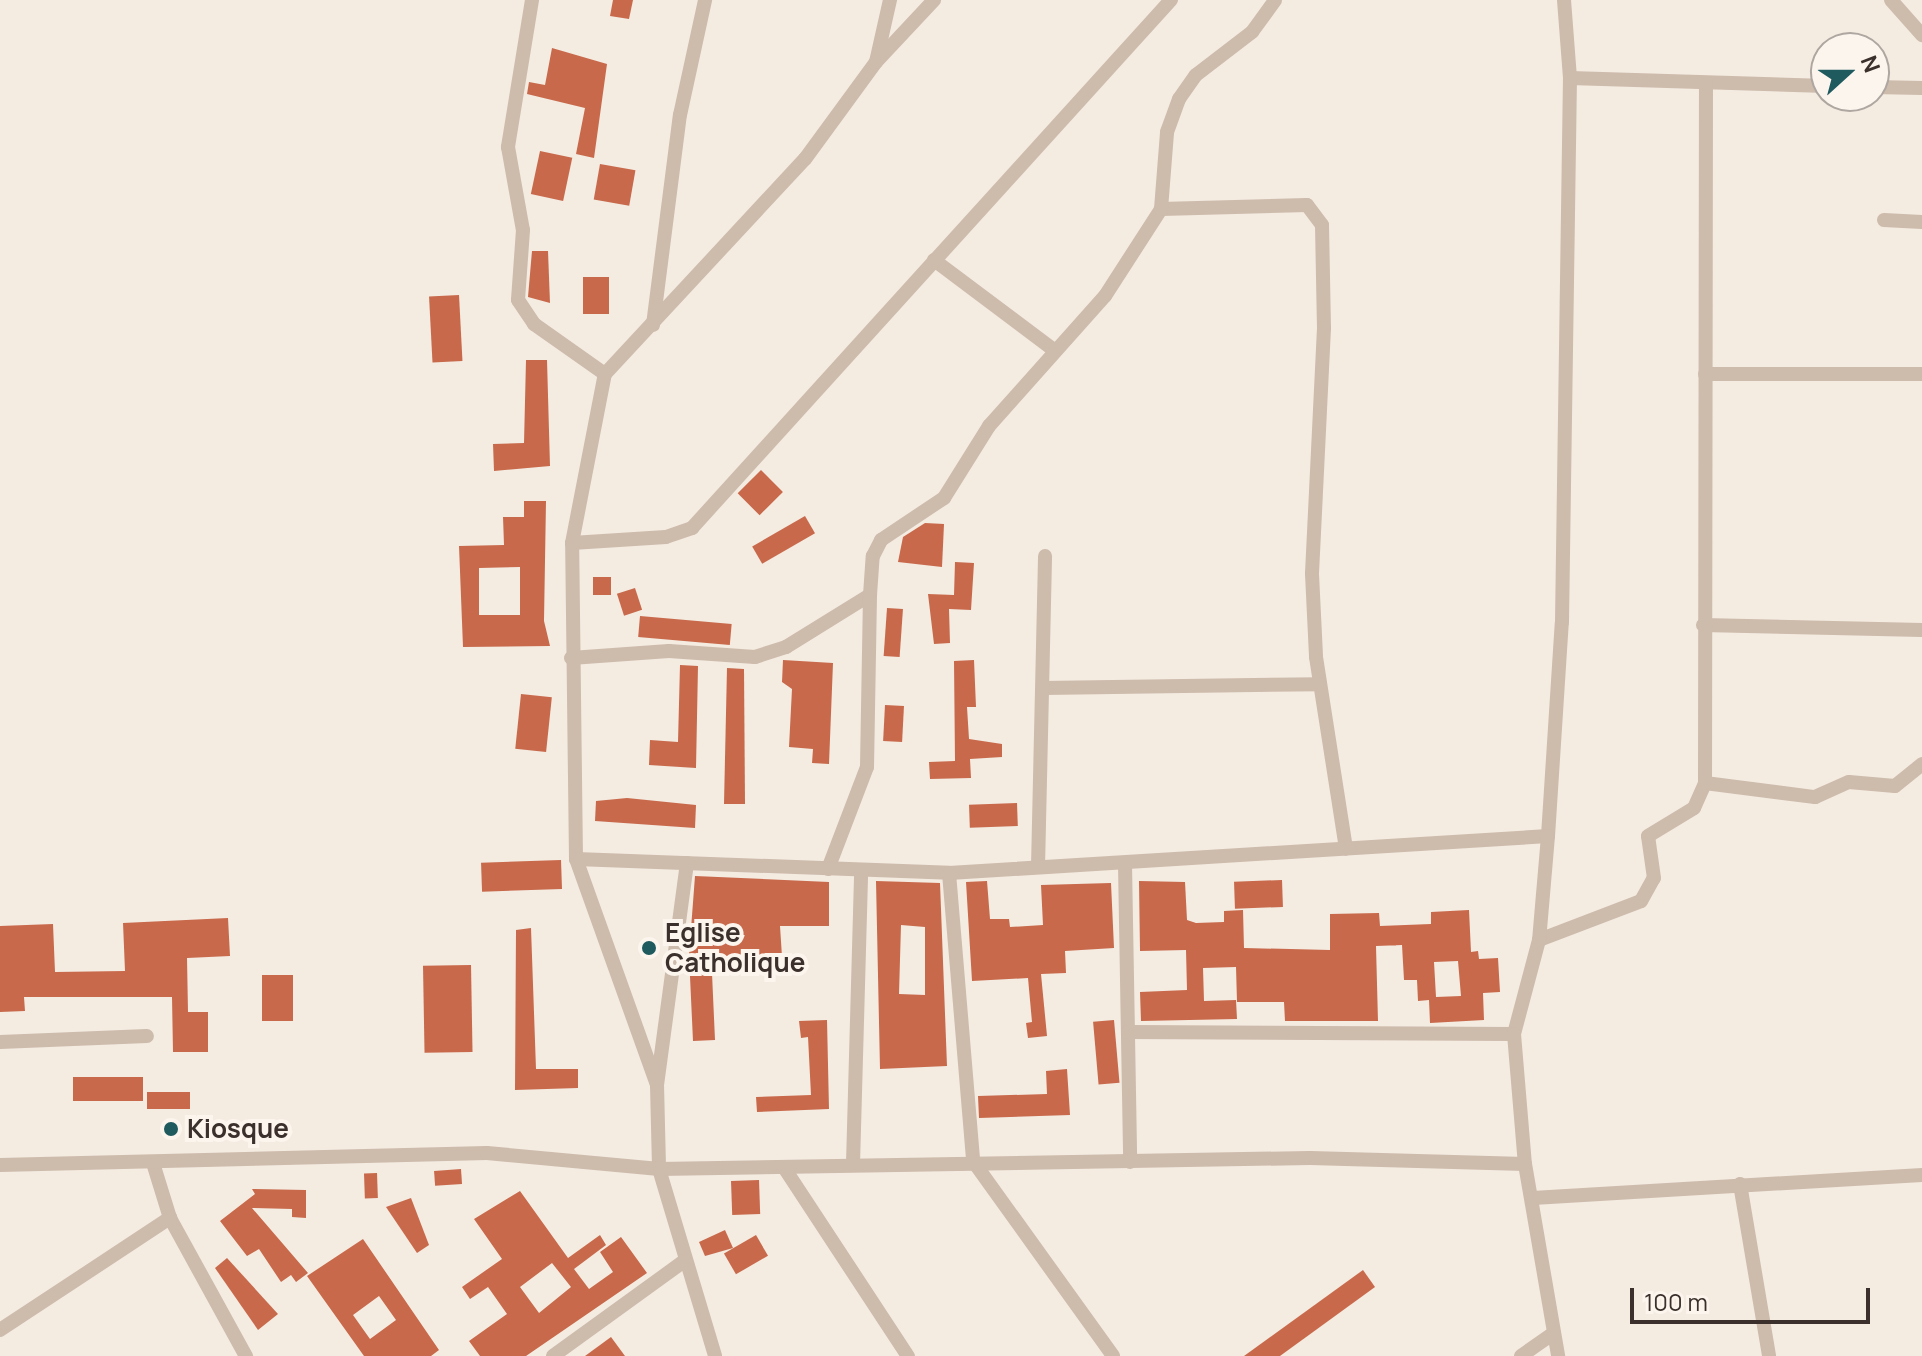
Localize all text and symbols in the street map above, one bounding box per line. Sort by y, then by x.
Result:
north arrow [1810,32,1890,112]
text: N [1854,51,1887,77]
place label: Eglise Catholique [665,917,805,978]
marker: Eglise Catholique [640,939,658,957]
place label: Kiosque [187,1113,289,1145]
marker: Kiosque [162,1120,180,1138]
scale bar [1634,1272,1874,1322]
text: 100 m [1644,1285,1708,1318]

